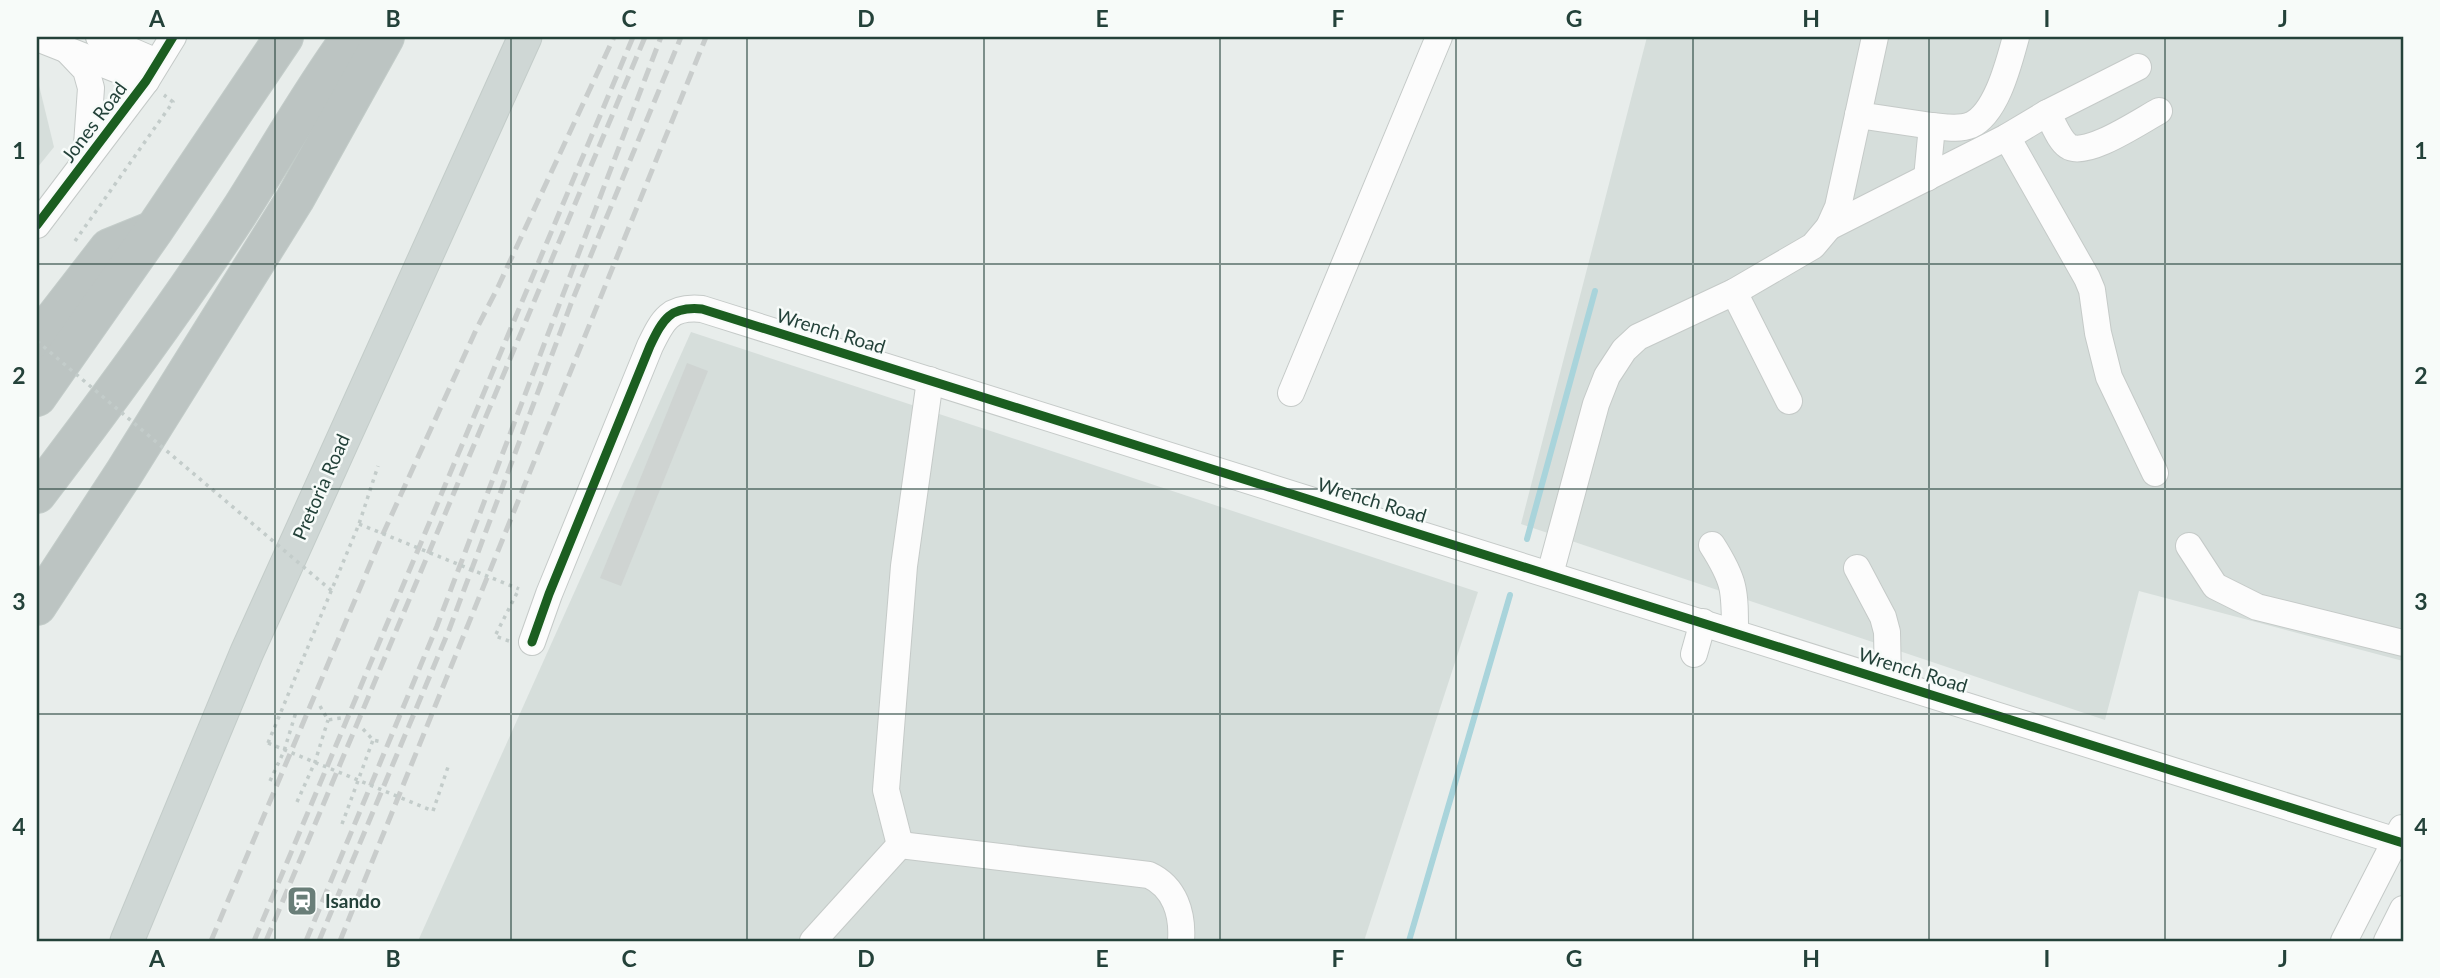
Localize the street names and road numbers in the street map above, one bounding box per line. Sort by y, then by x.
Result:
street label: Jones Road [56,77,131,166]
street label: Wrench Road [774,303,888,358]
street label: Pretoria Road [287,430,354,543]
street label: Wrench Road [1315,472,1429,527]
street label: Wrench Road [1856,642,1970,697]

